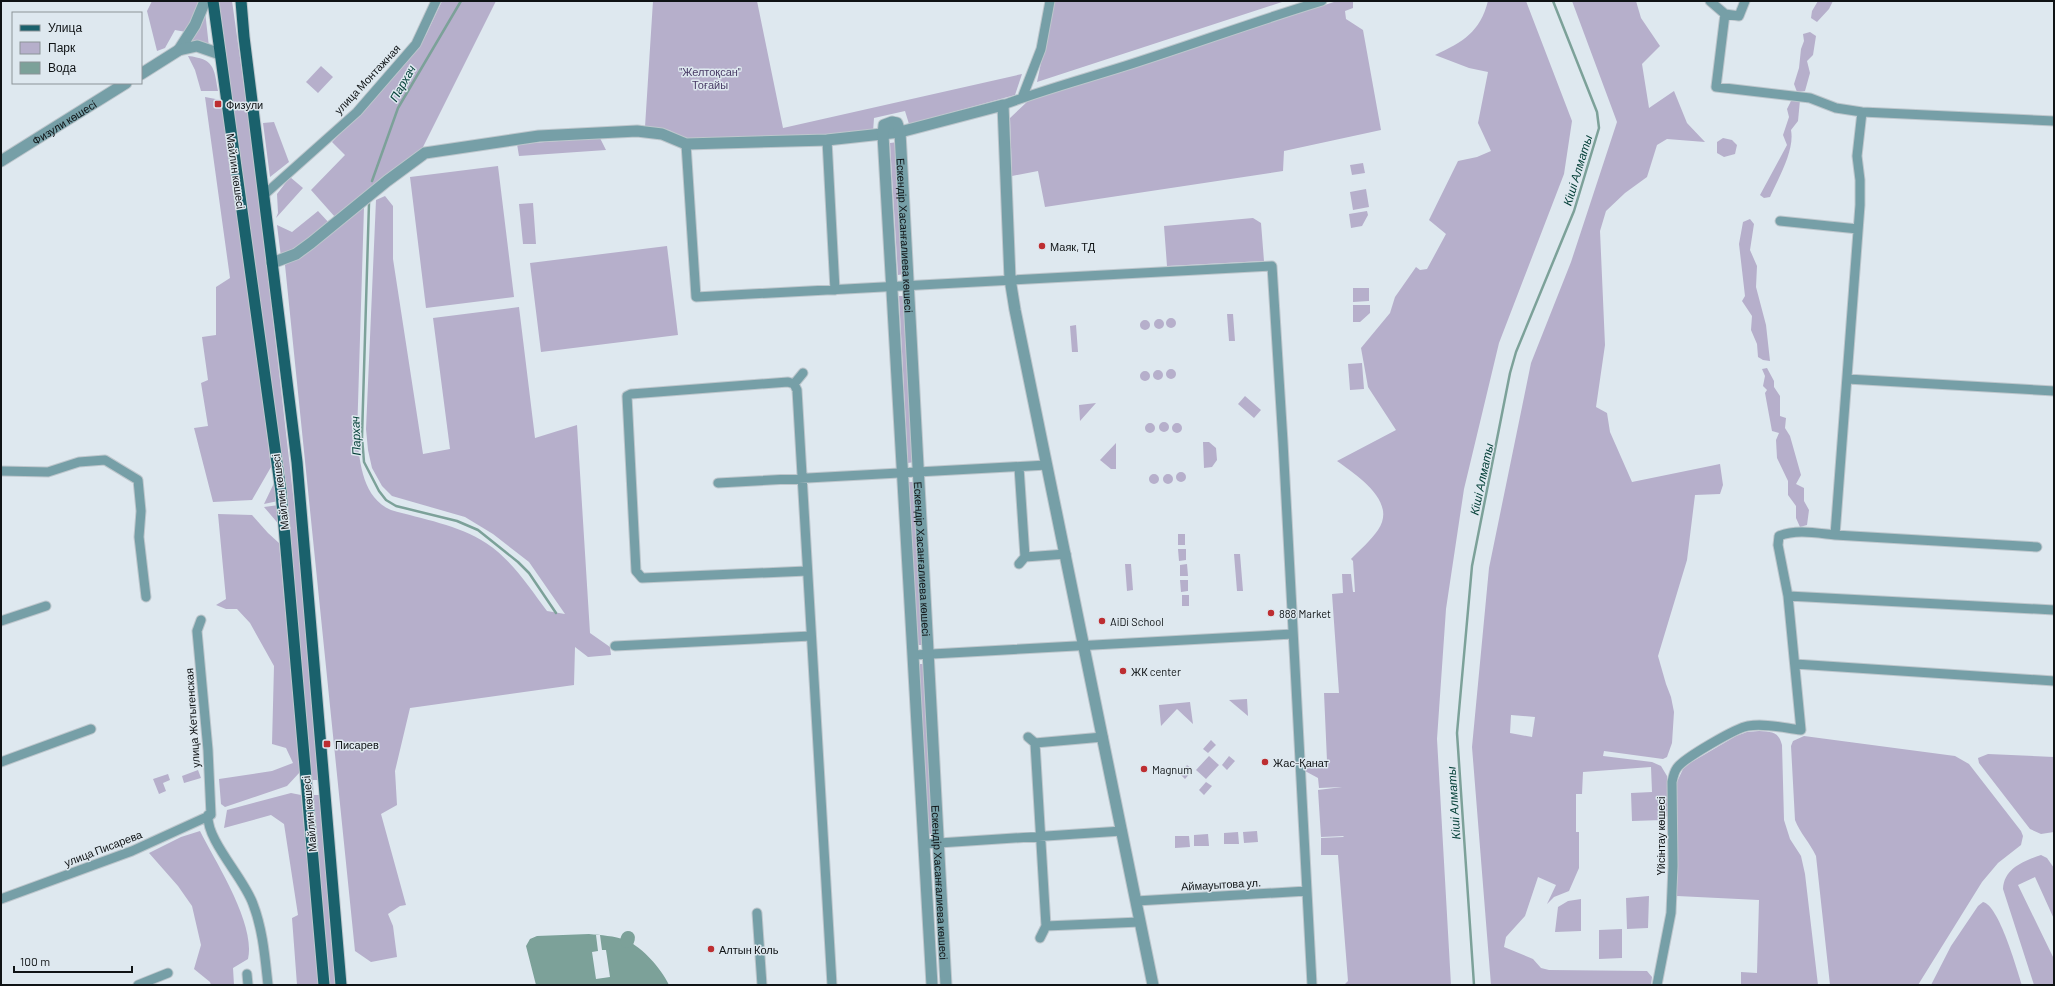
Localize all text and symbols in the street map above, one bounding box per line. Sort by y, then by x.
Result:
legend [12,12,142,84]
text: Улица [48,20,82,35]
text: Парк [48,40,76,55]
street label: улица Монтажная [331,41,403,117]
text: Вода [48,60,76,75]
water label: Пархач [386,62,419,104]
park label: "Желтоқсан" Тоғайы [679,65,741,91]
street label: Физули көшесі [29,97,98,147]
place label: Физули [226,98,263,111]
marker: Физули [213,99,223,109]
street label: Майлин көшесі [224,132,248,210]
water label: Кіші Алматы [1560,133,1594,207]
street label: Ескендір Хасанғалиева көшесі [895,158,916,313]
place label: Маяк, ТД [1050,240,1096,253]
marker: Маяк, ТД [1037,241,1047,251]
water label: Пархач [347,416,364,456]
water label: Кіші Алматы [1467,442,1495,516]
street label: Майлин көшесі [269,453,291,531]
street label: Ескендір Хасанғалиева көшесі [912,481,934,637]
place label: 888 Market [1279,607,1331,620]
marker: 888 Market [1266,608,1276,618]
place label: AiDi School [1110,615,1164,628]
marker: AiDi School [1097,616,1107,626]
place label: ЖК center [1131,665,1181,678]
marker: ЖК center [1118,666,1128,676]
street label: улица Жетыгенская [182,668,202,768]
place label: Писарев [335,738,379,751]
marker: Писарев [322,739,332,749]
place label: Жас-Қанат [1273,756,1329,769]
marker: Жас-Қанат [1260,757,1270,767]
place label: Magnum [1152,763,1192,776]
marker: Magnum [1139,764,1149,774]
water label: Кіші Алматы [1443,766,1463,840]
street label: Майлин көшесі [299,775,319,853]
street label: Үйсінтау көшесі [1654,797,1667,875]
street label: Ескендір Хасанғалиева көшесі [930,805,951,960]
street label: улица Писарева [62,827,145,869]
street label: Аймауытова ул. [1181,875,1261,893]
place label: Алтын Коль [719,943,779,956]
marker: Алтын Коль [706,944,716,954]
scale bar [14,948,132,974]
text: 100 m [20,954,50,968]

